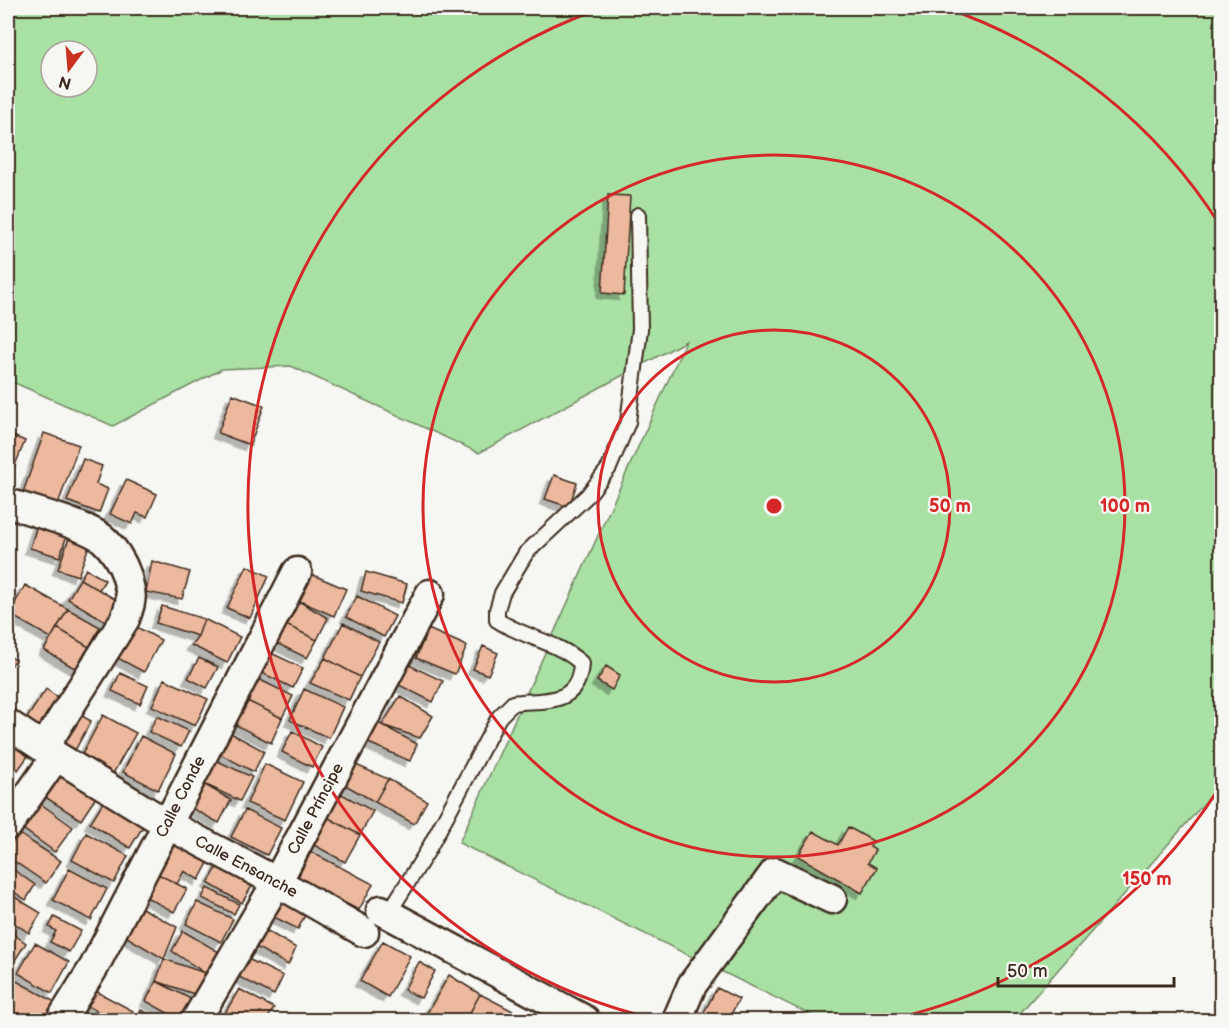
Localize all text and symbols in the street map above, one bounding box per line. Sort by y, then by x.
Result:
north arrow [39,39,99,99]
text: N [57,71,74,93]
centre of rings [764,496,784,516]
text: 50 m [929,496,971,517]
text: 100 m [1100,496,1150,517]
street label: Calle Conde [152,752,210,841]
street label: Calle Príncipe [284,760,348,858]
street label: Calle Ensanche [191,832,301,902]
text: 150 m [1122,869,1172,890]
scale bar [998,950,1174,988]
text: 50 m [1007,961,1048,982]

